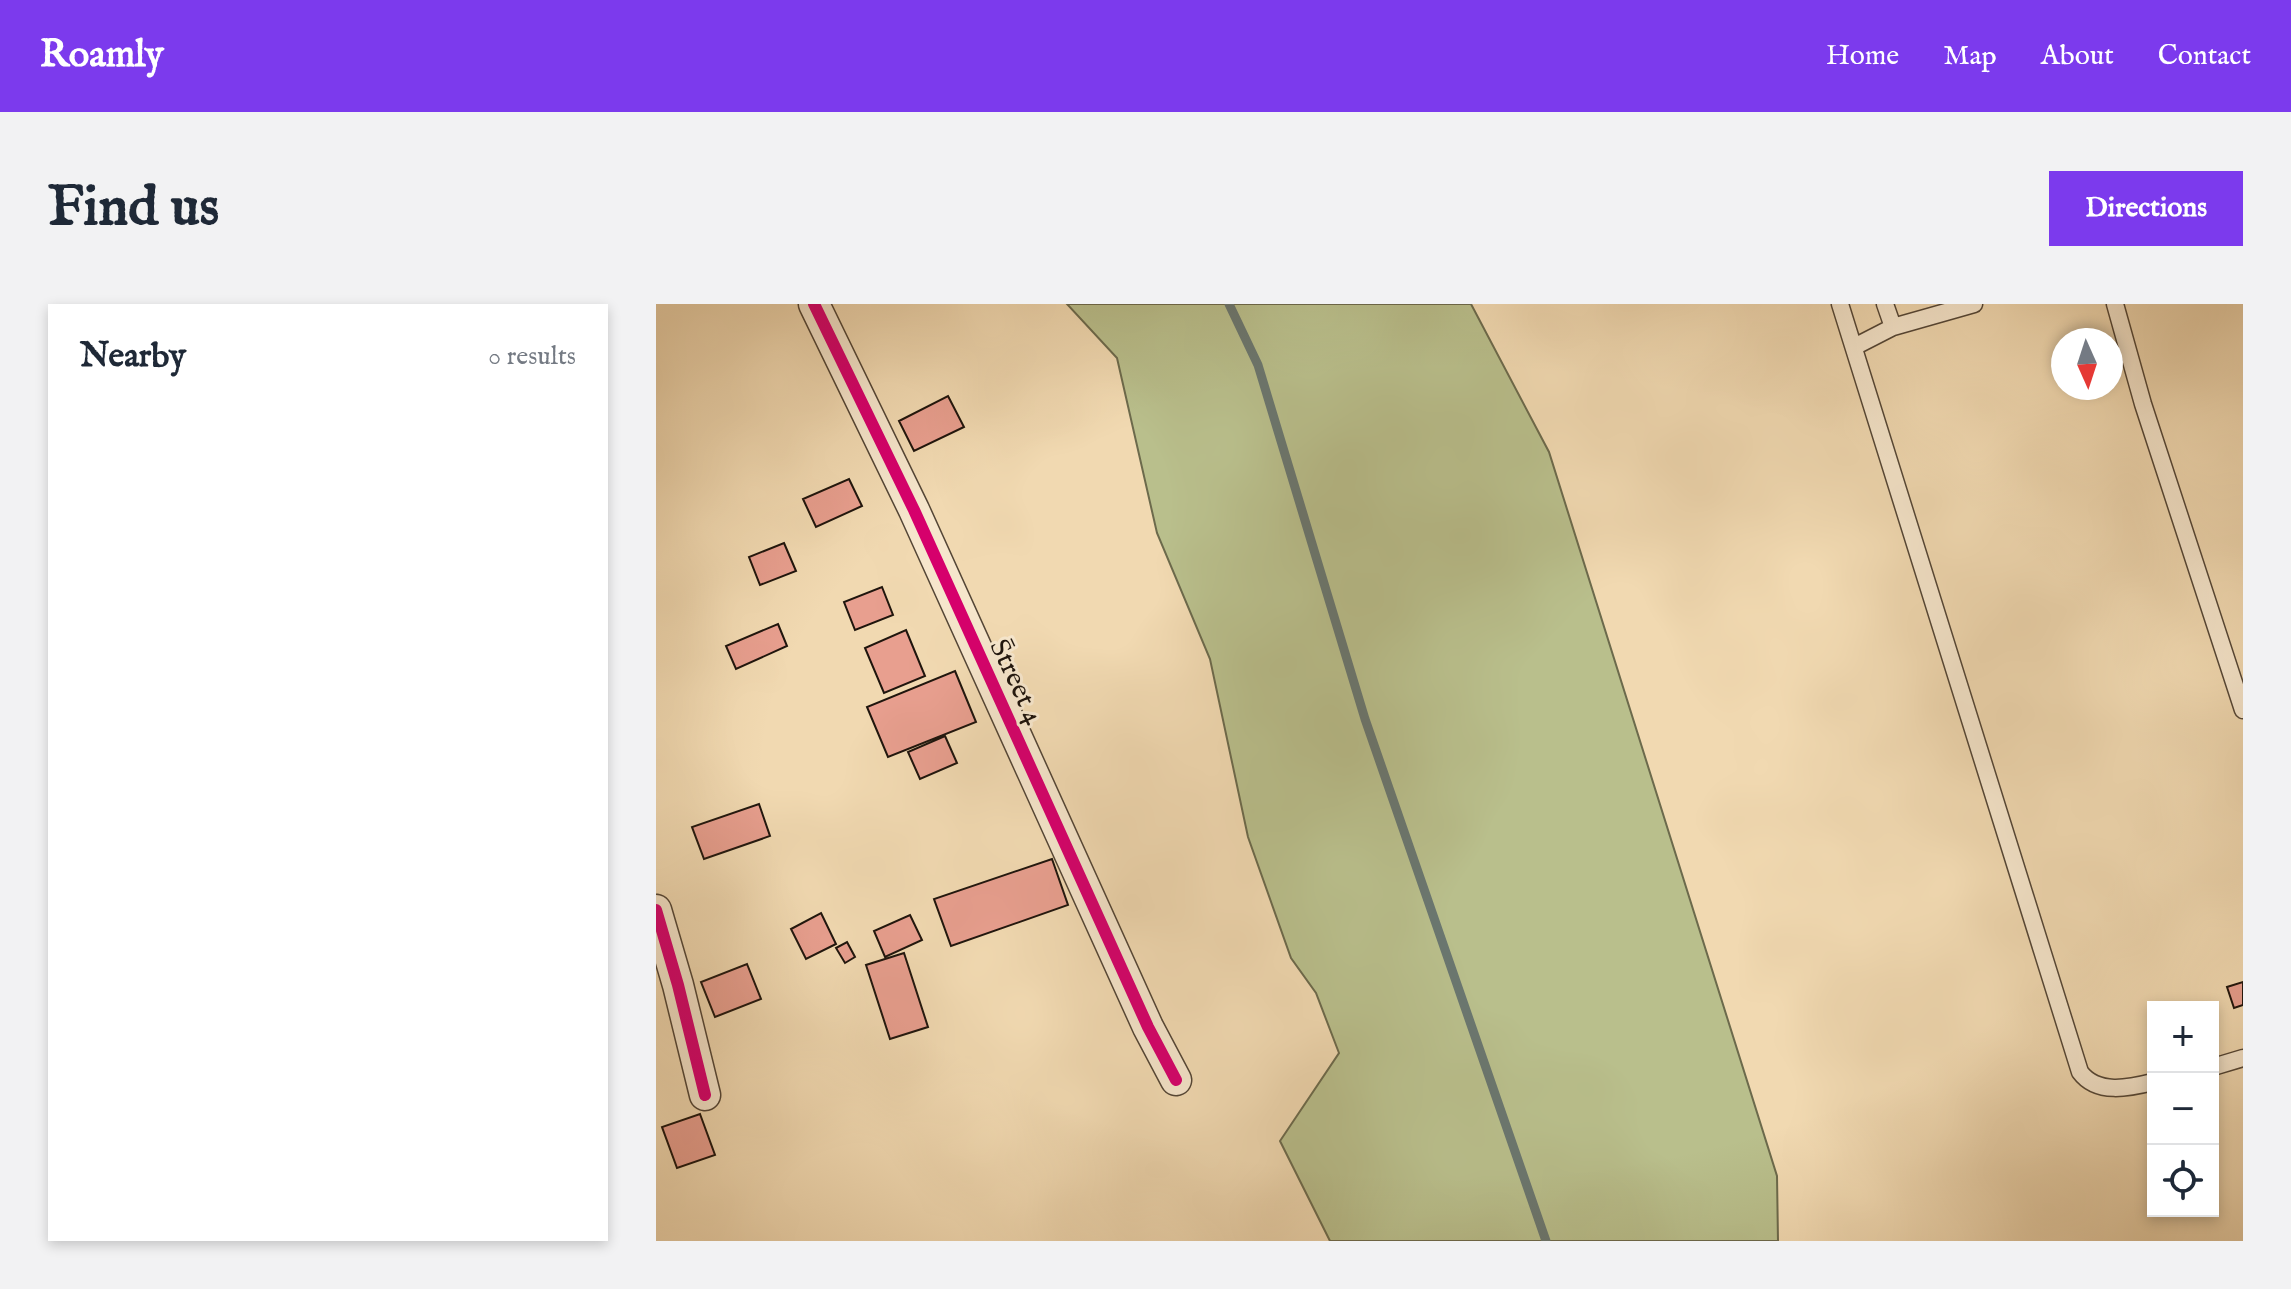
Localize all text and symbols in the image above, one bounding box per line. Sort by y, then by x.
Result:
text: Roamly [40,32,164,80]
text: Home [1826,39,1899,74]
text: Map [1943,39,1997,74]
text: About [2041,39,2114,74]
text: Contact [2158,39,2251,74]
button: Directions [2049,171,2243,246]
text: Find us [48,173,219,244]
north arrow [2051,328,2123,400]
text: Nearby [80,335,186,378]
text: 0 results [488,340,576,373]
street label: S̄treet 4 [981,634,1051,731]
map controls [2147,1001,2219,1217]
button: + [2147,1001,2219,1073]
button: − [2147,1073,2219,1145]
button: locate [2147,1145,2219,1217]

